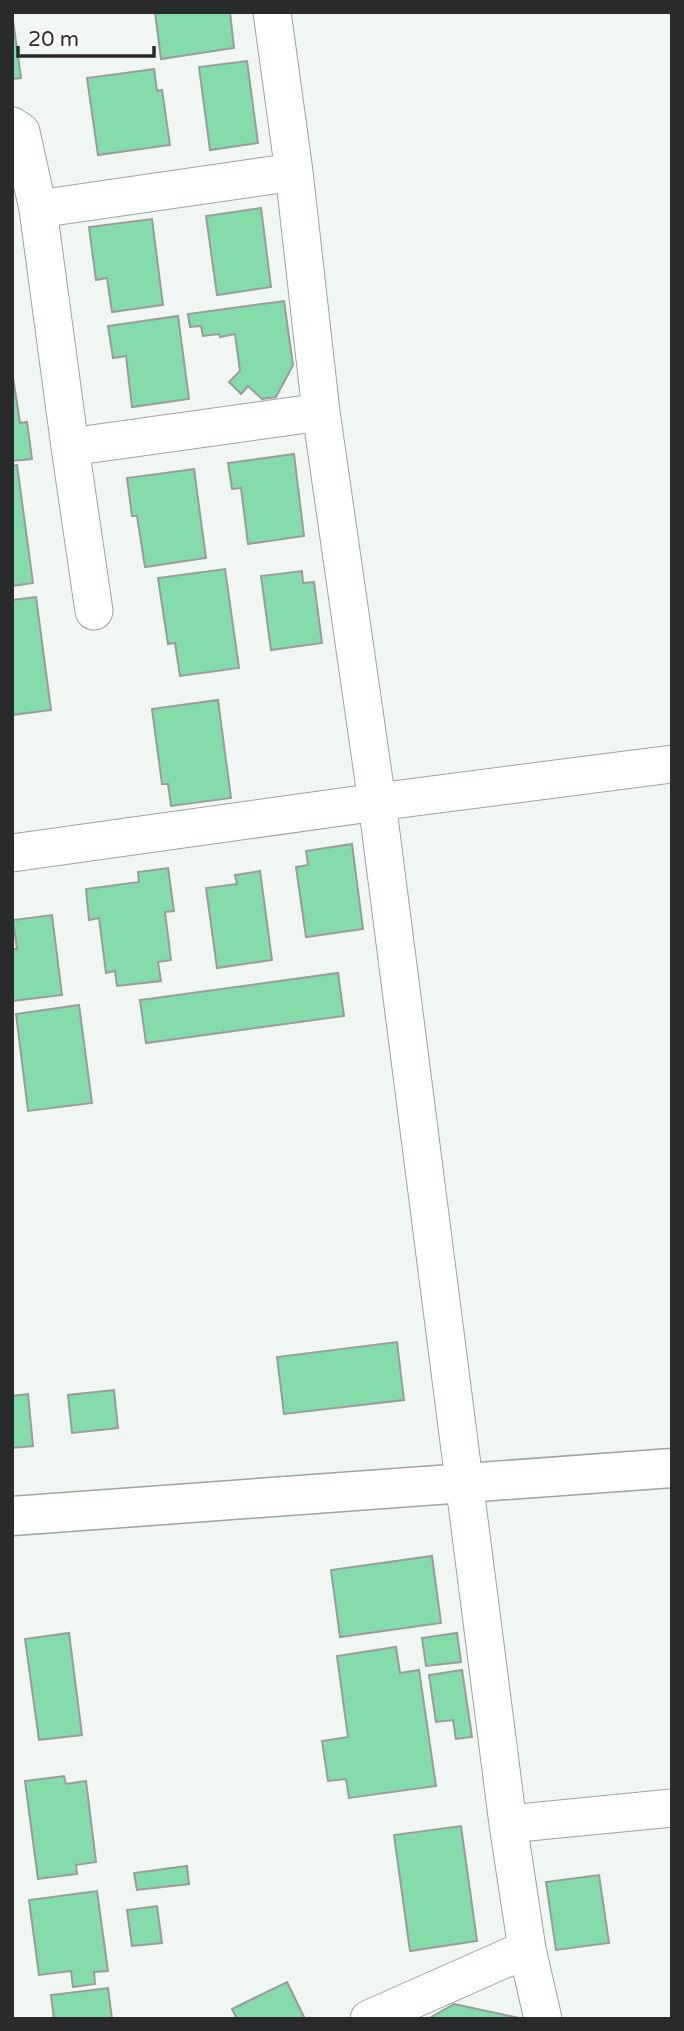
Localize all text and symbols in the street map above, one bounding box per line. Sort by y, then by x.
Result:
scale bar [18,14,154,58]
text: 20 m [28,27,79,52]

